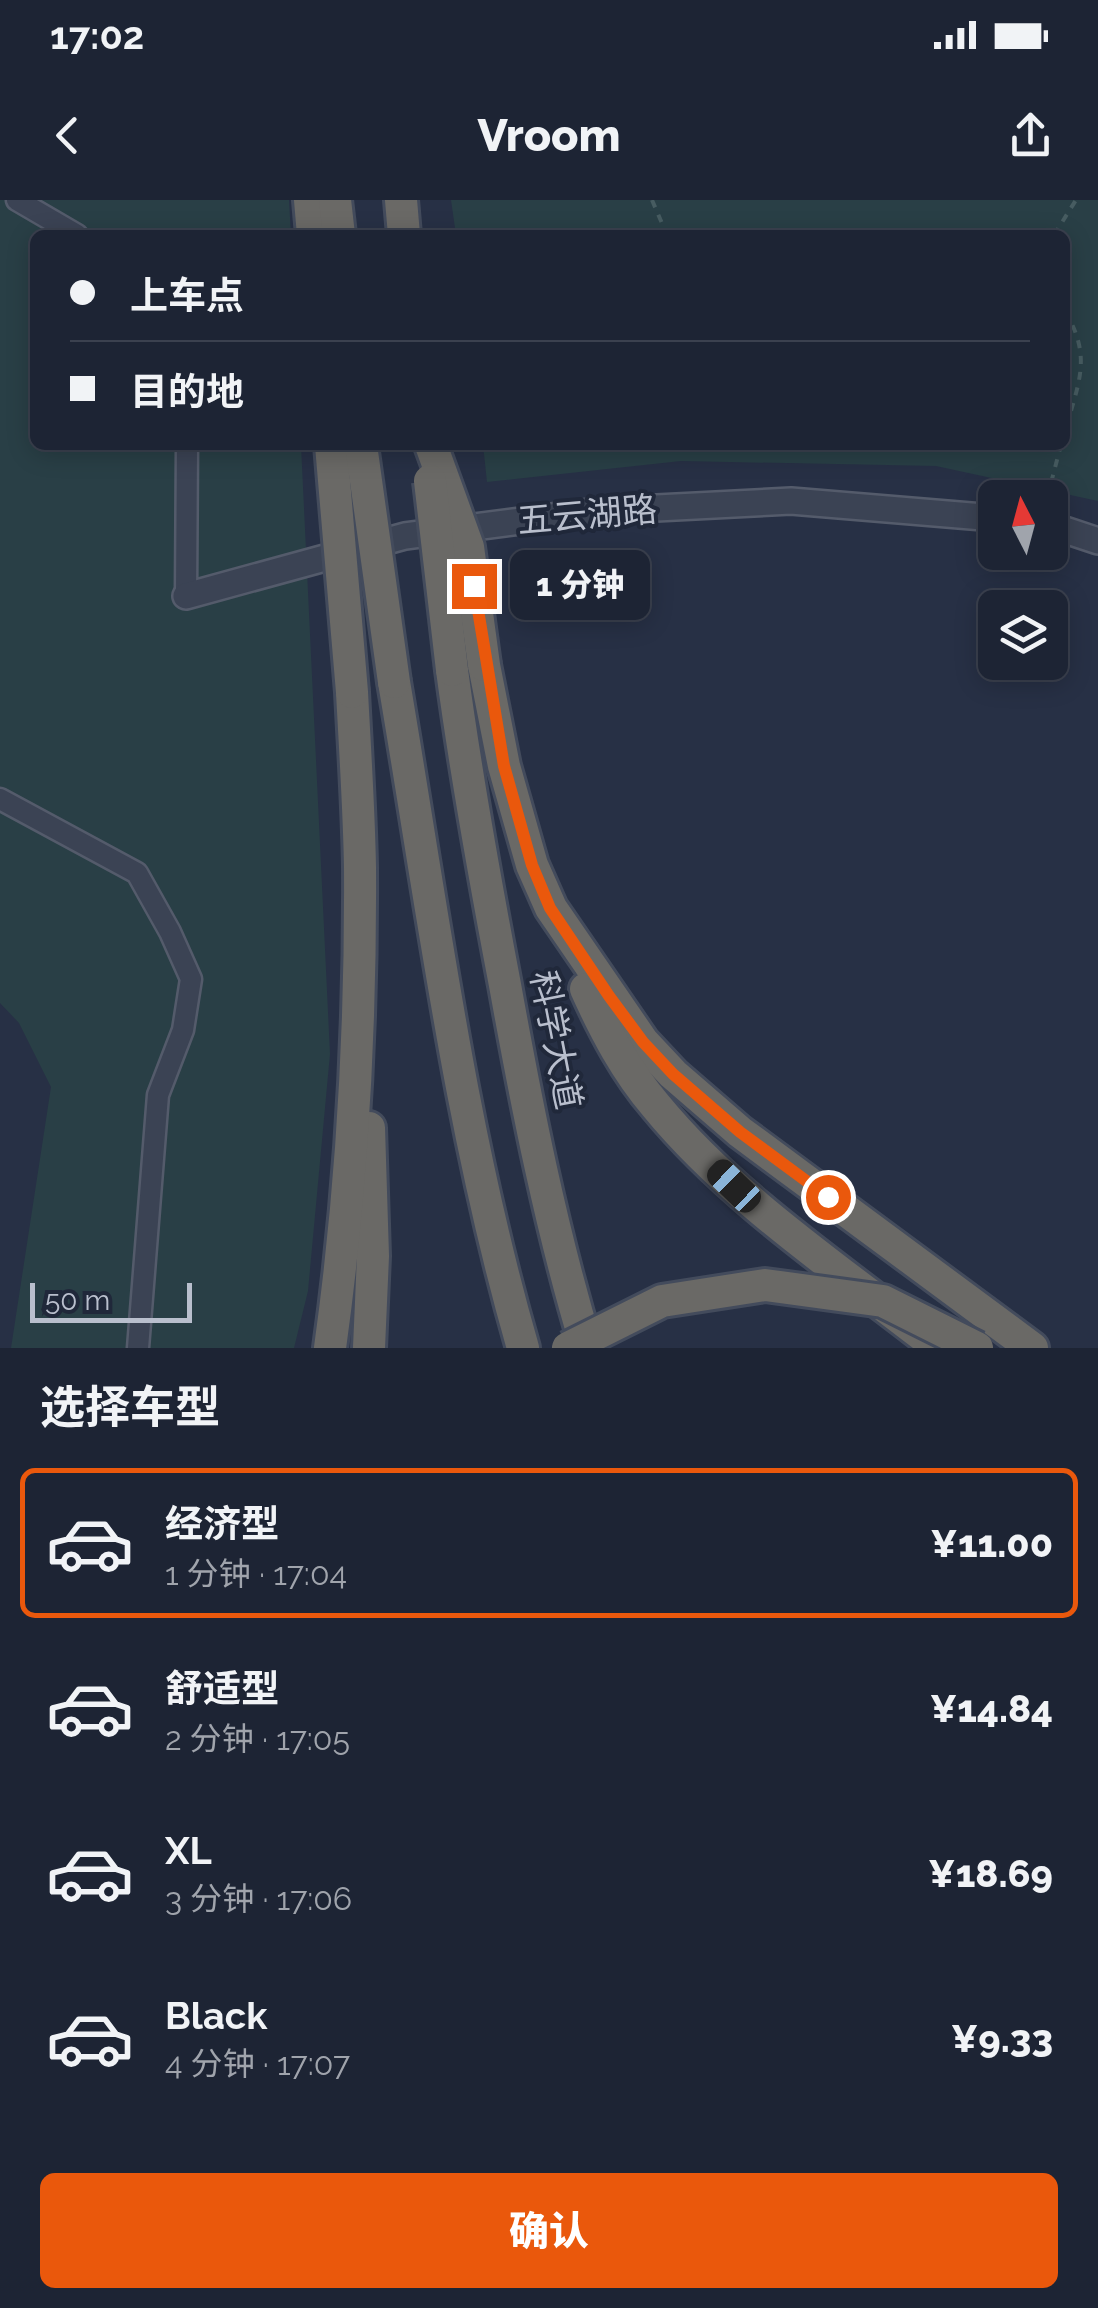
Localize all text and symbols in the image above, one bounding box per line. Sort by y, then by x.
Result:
text: 17:02 [50,13,144,58]
icon: back [40,108,95,163]
icon: share [1003,108,1058,163]
text: Vroom [477,109,621,162]
text: 上车点 [130,273,244,318]
text: 目的地 [130,369,244,414]
north arrow [978,480,1068,570]
map controls [978,480,1068,680]
street label: 五云湖路 [515,488,658,541]
callout: 1 分钟 [509,551,649,621]
route end [452,564,497,609]
text: 1 分钟 [536,566,624,603]
button: layers [978,590,1068,680]
street label: 科学大道 [523,967,590,1113]
car [702,1154,766,1218]
route start [806,1175,851,1220]
scale bar [30,1278,192,1322]
text: 50 m [45,1284,110,1317]
text: 选择车型 [40,1381,220,1434]
icon: car [45,1498,135,1588]
text: 经济型 [165,1501,279,1546]
text: ¥11.00 [930,1521,1053,1566]
text: 1 分钟 · 17:04 [165,1555,347,1592]
icon: car [45,1663,135,1753]
text: 舒适型 [165,1666,279,1711]
text: ¥14.84 [930,1686,1053,1731]
text: 2 分钟 · 17:05 [165,1720,350,1757]
icon: car [45,1828,135,1918]
text: XL [165,1828,212,1873]
text: ¥18.69 [928,1851,1053,1896]
text: 3 分钟 · 17:06 [165,1880,352,1917]
icon: car [45,1993,135,2083]
text: Black [165,1993,267,2038]
text: ¥9.33 [951,2016,1053,2061]
text: 4 分钟 · 17:07 [165,2045,350,2082]
button: 确认 [40,2173,1058,2288]

